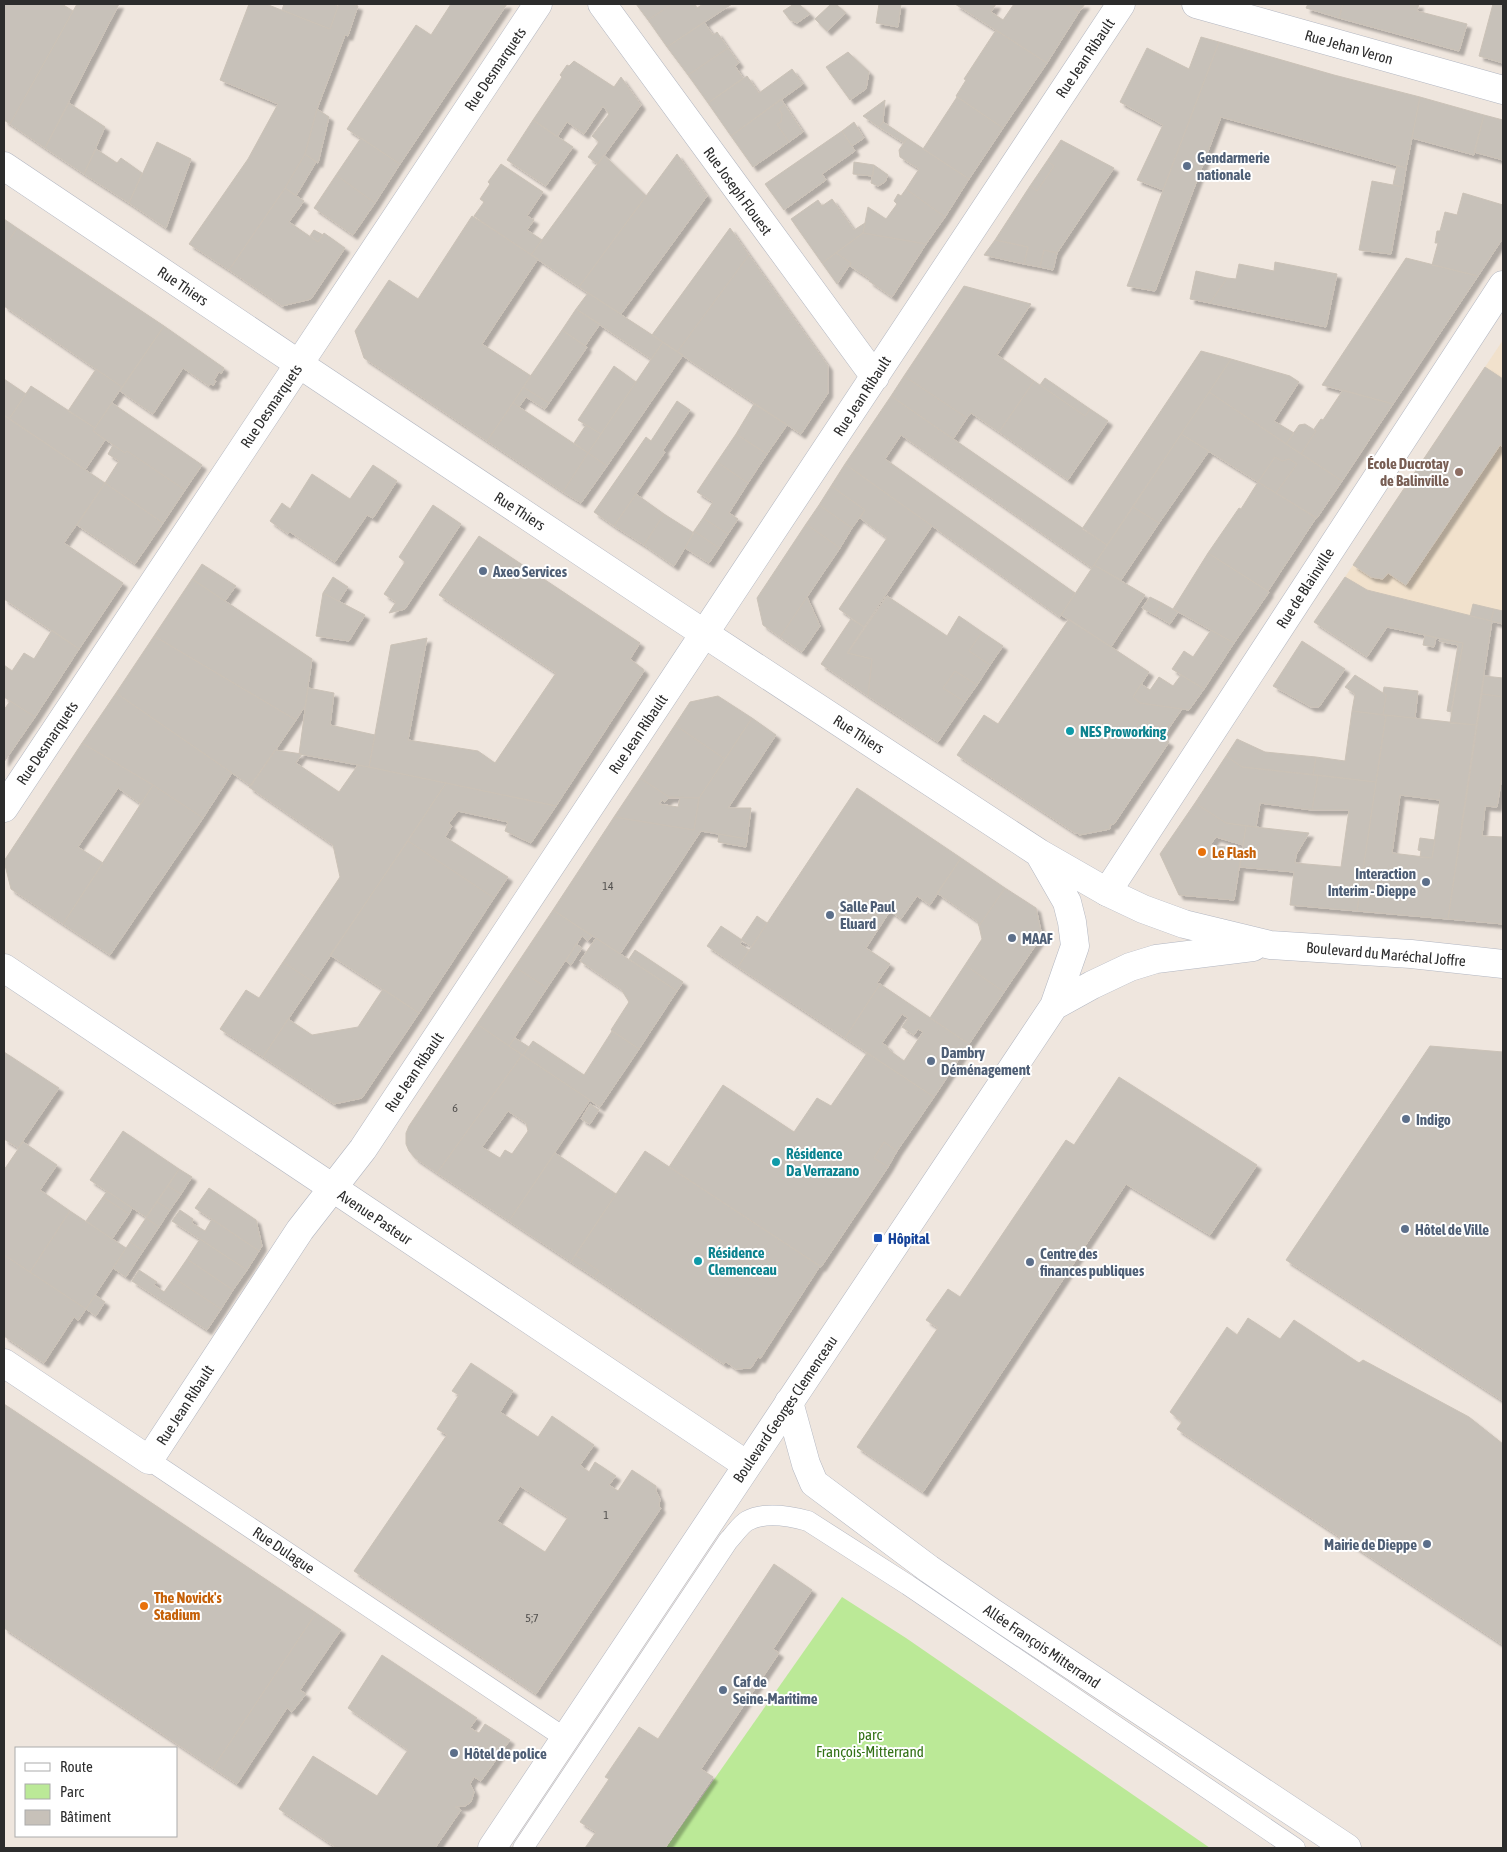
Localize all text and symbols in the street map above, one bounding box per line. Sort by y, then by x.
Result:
street label: Rue Jean Ribault [1052,15,1118,101]
street label: Rue Desmarquets [461,24,529,114]
street label: Rue Jehan Veron [1303,26,1395,68]
street label: Rue Joseph Flouest [700,144,776,238]
place label: Gendarmerie nationale [1197,149,1270,183]
marker: Gendarmerie nationale [1181,160,1193,172]
street label: Rue Thiers [155,263,211,309]
street label: Rue Jean Ribault [830,353,894,439]
street label: Rue Desmarquets [237,361,305,451]
place label: École Ducrotay de Balinville [1367,455,1450,489]
marker: École Ducrotay de Balinville [1453,466,1465,478]
street label: Rue Thiers [491,488,549,534]
street label: Rue de Blainville [1273,544,1337,631]
place label: Axeo Services [492,563,568,580]
marker: Axeo Services [477,565,489,577]
street label: Rue Jean Ribault [605,691,671,777]
street label: Rue Desmarquets [13,698,81,788]
street label: Rue Thiers [830,711,888,757]
place label: NES Proworking [1080,723,1167,740]
marker: NES Proworking [1064,725,1076,737]
place label: Le Flash [1212,844,1256,861]
marker: Le Flash [1196,846,1208,858]
place label: Interaction Interim - Dieppe [1328,865,1416,899]
marker: Interaction Interim - Dieppe [1420,876,1432,888]
house number: 14 [602,879,614,893]
place label: Salle Paul Eluard [840,898,896,932]
marker: Salle Paul Eluard [824,909,836,921]
place label: MAAF [1022,930,1053,947]
marker: MAAF [1006,932,1018,944]
street label: Boulevard du Maréchal Joffre [1305,939,1467,969]
street label: Rue Jean Ribault [381,1029,447,1115]
place label: Dambry Déménagement [941,1044,1031,1078]
marker: Dambry Déménagement [925,1055,937,1067]
house number: 6 [452,1101,458,1115]
place label: Indigo [1416,1111,1451,1128]
marker: Indigo [1400,1113,1412,1125]
place label: Résidence Da Verrazano [786,1145,859,1179]
marker: Résidence Da Verrazano [770,1156,782,1168]
street label: Avenue Pasteur [335,1186,416,1248]
place label: Hôtel de Ville [1415,1221,1489,1238]
marker: Hôtel de Ville [1399,1223,1411,1235]
place label: Hôpital [888,1230,931,1247]
marker: Hôpital [872,1232,884,1244]
place label: Résidence Clemenceau [708,1244,777,1278]
place label: Centre des finances publiques [1039,1245,1145,1279]
marker: Résidence Clemenceau [692,1255,704,1267]
marker: Centre des finances publiques [1024,1256,1036,1268]
street label: Boulevard Georges Clemenceau [729,1332,841,1486]
street label: Rue Jean Ribault [153,1362,217,1448]
house number: 1 [603,1508,609,1522]
street label: Rue Dulague [250,1523,318,1577]
place label: Mairie de Dieppe [1324,1536,1417,1553]
marker: Mairie de Dieppe [1421,1538,1433,1550]
place label: The Novick's Stadium [154,1589,222,1623]
marker: The Novick's Stadium [138,1600,150,1612]
street label: Allée François Mitterrand [980,1601,1104,1691]
house number: 5;7 [525,1611,539,1625]
place label: Caf de Seine-Maritime [733,1673,818,1707]
marker: Caf de Seine-Maritime [717,1684,729,1696]
park label: parc François-Mitterrand [816,1726,924,1760]
place label: Hôtel de police [464,1745,547,1762]
legend [15,1747,178,1837]
marker: Hôtel de police [448,1747,460,1759]
text: Route [60,1758,93,1775]
text: Parc [60,1783,84,1800]
text: Bâtiment [60,1808,111,1825]

